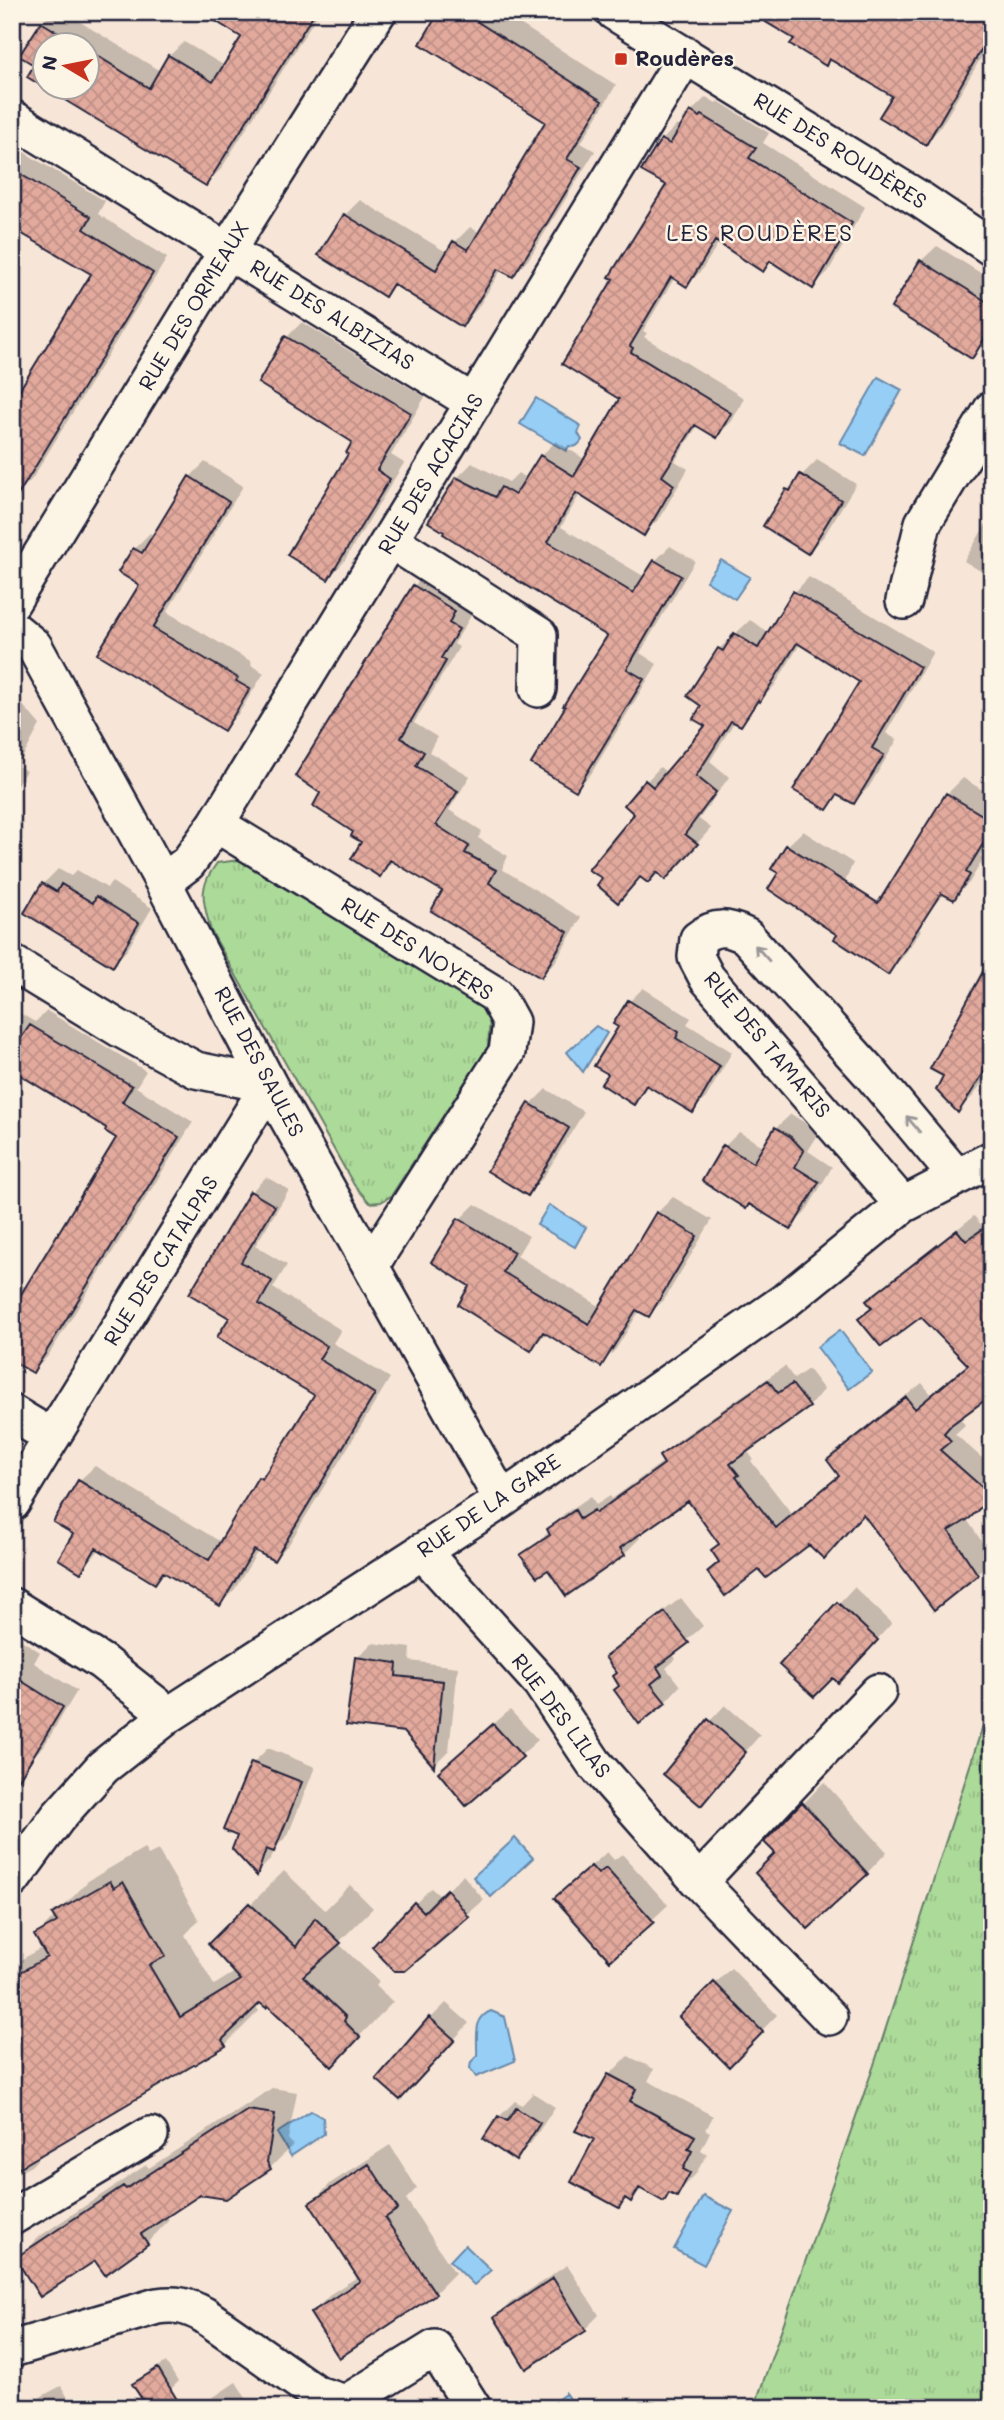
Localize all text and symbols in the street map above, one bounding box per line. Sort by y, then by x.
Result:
north arrow [32,32,102,102]
place label: Roudères [635,44,734,71]
marker: Roudères [613,51,629,67]
text: N [35,54,62,72]
street label: RUE DES ROUDÈRES [749,86,932,214]
street label: RUE DES ORMEAUX [132,216,254,395]
district label: LES ROUDÈRES [666,217,854,247]
street label: RUE DES ALBIZIAS [246,252,420,375]
street label: RUE DES ACACIAS [371,388,488,559]
street label: RUE DES NOYERS [337,890,499,1005]
one-way arrow [754,944,770,962]
street label: RUE DES TAMARIS [699,965,837,1123]
street label: RUE DES SAULES [209,981,311,1141]
one-way arrow [905,1115,921,1133]
street label: RUE DES CATALPAS [96,1170,223,1350]
street label: RUE DE LA GARE [411,1447,565,1563]
street label: RUE DES LILAS [507,1648,618,1783]

